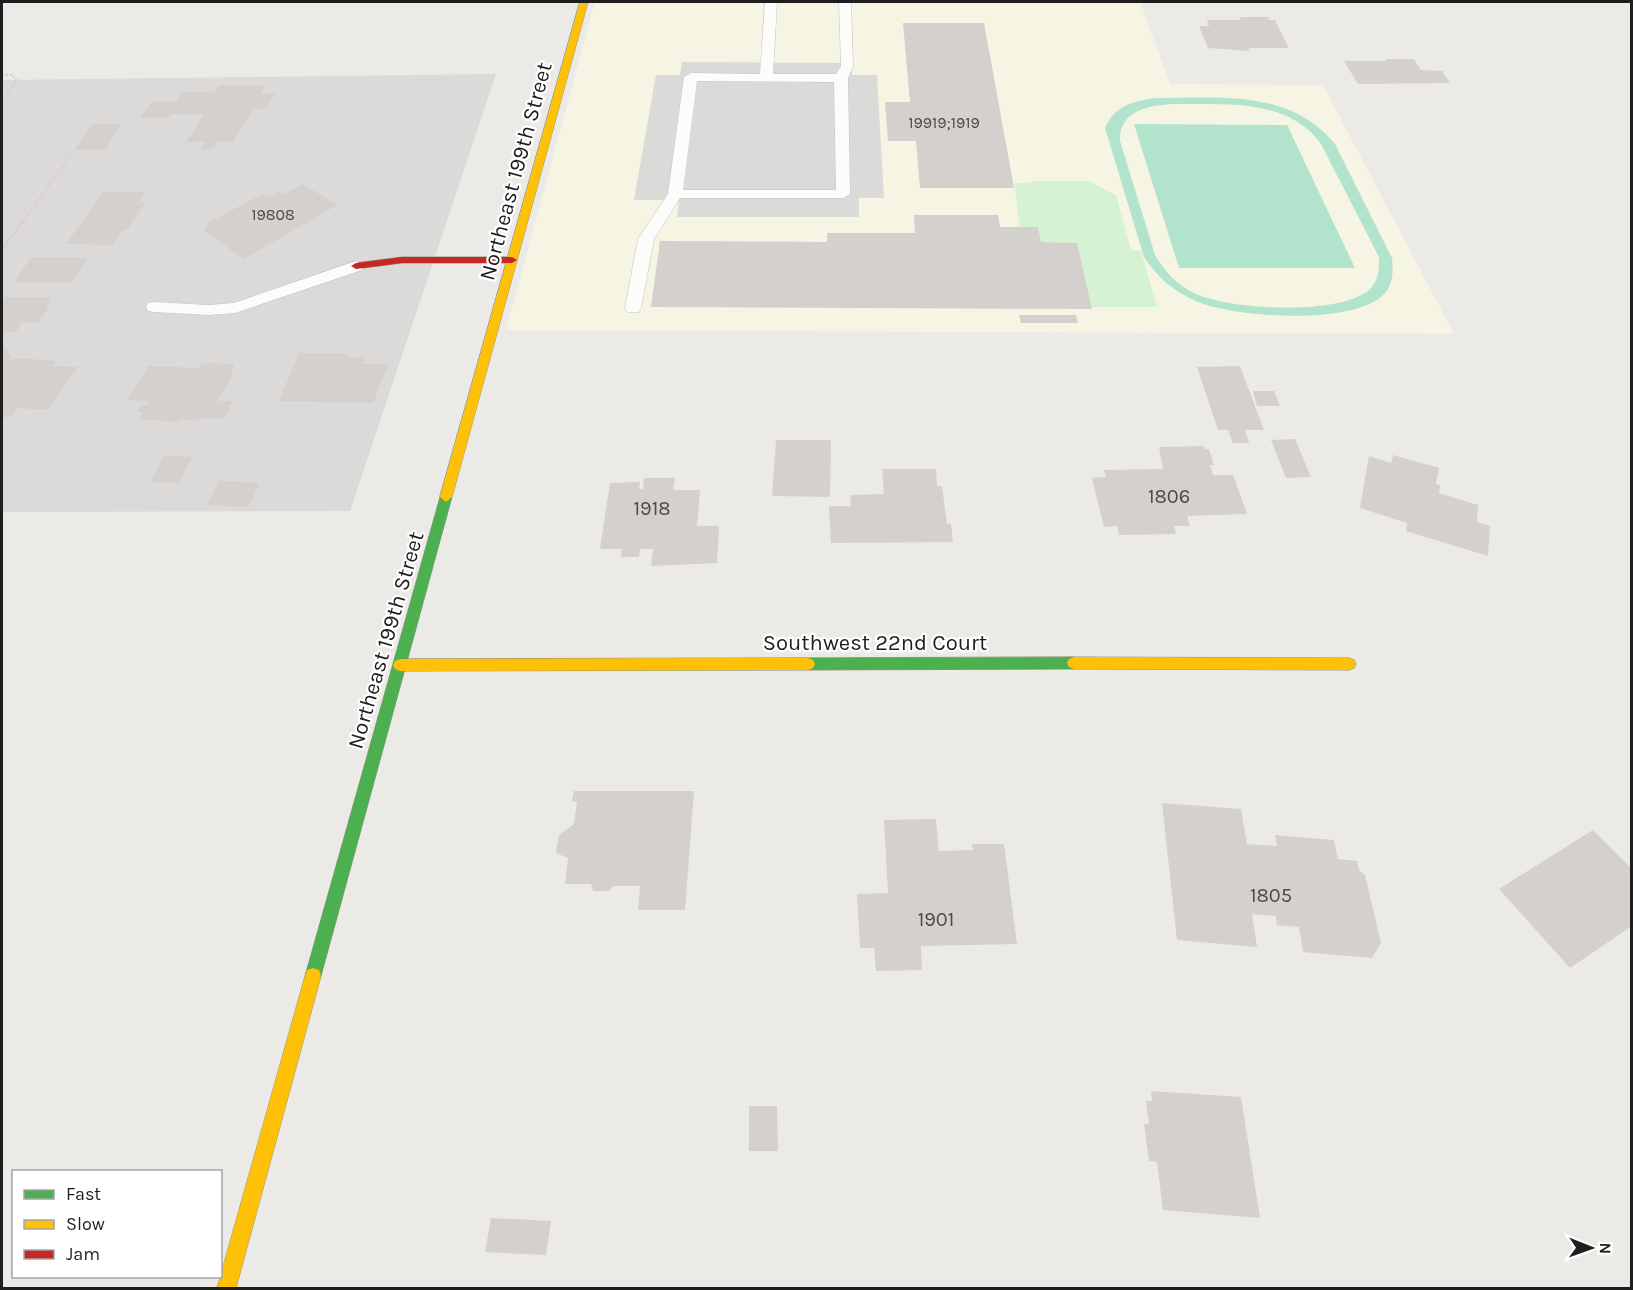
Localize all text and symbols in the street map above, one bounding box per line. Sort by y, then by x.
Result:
street label: Northeast 199th Street [474,59,558,283]
house number: 19919;1919 [908,113,980,132]
house number: 19808 [251,205,295,224]
house number: 1806 [1148,485,1190,508]
house number: 1918 [633,497,671,520]
street label: Northeast 199th Street [342,529,429,752]
street label: Southwest 22nd Court [763,630,987,656]
house number: 1805 [1250,884,1292,907]
house number: 1901 [918,908,954,931]
legend [12,1170,222,1278]
text: Fast [66,1183,101,1205]
text: Slow [66,1213,105,1235]
north arrow [1561,1218,1621,1278]
text: N [1596,1242,1615,1254]
text: Jam [66,1243,100,1265]

